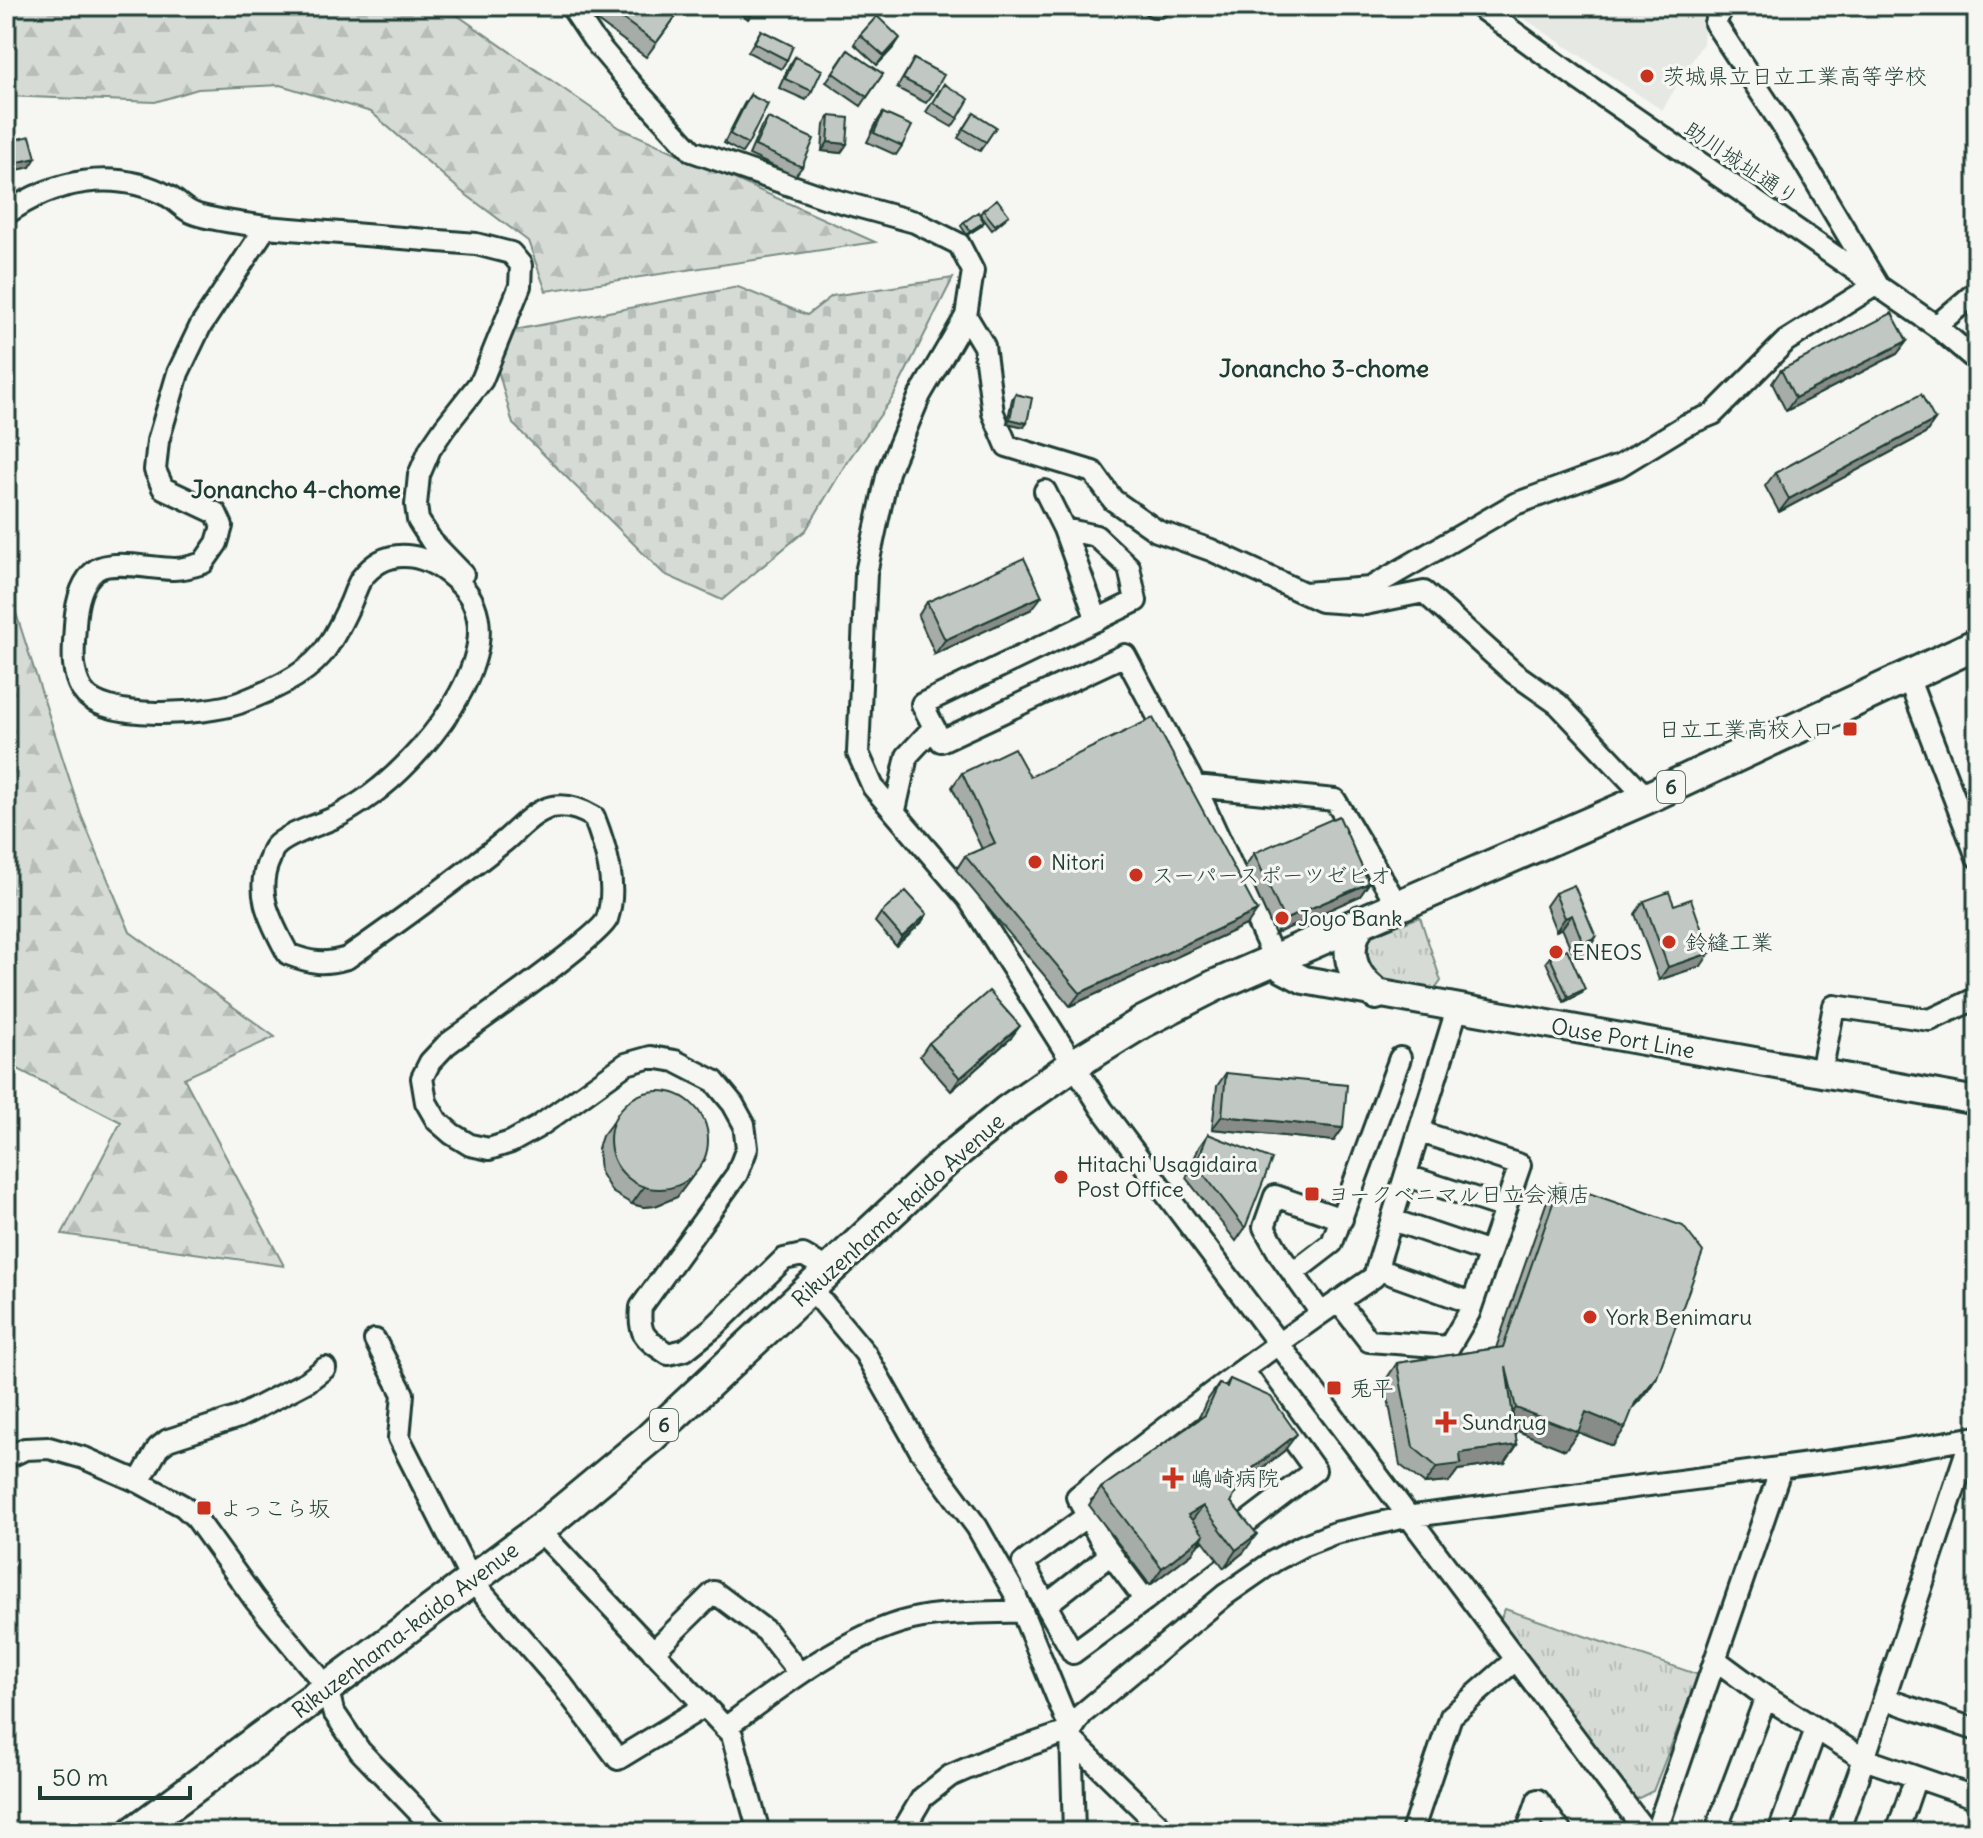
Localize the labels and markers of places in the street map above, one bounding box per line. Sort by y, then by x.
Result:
place label: 茨城県立日立工業高等学校 [1663,62,1927,90]
marker: 茨城県立日立工業高等学校 [1638,67,1656,85]
place label: 日立工業高校入口 [1658,715,1834,743]
marker: 日立工業高校入口 [1841,720,1859,738]
place label: Nitori [1051,848,1105,876]
marker: Nitori [1026,853,1044,871]
place label: スーパースポーツゼビオ [1152,861,1391,889]
marker: スーパースポーツゼビオ [1127,866,1145,884]
place label: Joyo Bank [1298,904,1403,932]
marker: Joyo Bank [1273,909,1291,927]
place label: 鈴縫工業 [1685,928,1773,956]
marker: 鈴縫工業 [1660,933,1678,951]
place label: ENEOS [1572,938,1642,966]
marker: ENEOS [1547,943,1565,961]
place label: Hitachi Usagidaira Post Office [1077,1150,1258,1203]
marker: Hitachi Usagidaira Post Office [1052,1168,1070,1186]
place label: ヨークベニマル日立会瀬店 [1328,1180,1590,1208]
marker: ヨークベニマル日立会瀬店 [1303,1185,1321,1203]
place label: York Benimaru [1606,1303,1752,1331]
marker: York Benimaru [1581,1308,1599,1326]
place label: 兎平 [1350,1374,1394,1402]
marker: 兎平 [1325,1379,1343,1397]
place label: Sundrug [1462,1408,1547,1436]
marker: Sundrug [1437,1413,1455,1431]
place label: 嶋崎病院 [1191,1464,1279,1492]
marker: 嶋崎病院 [1162,1467,1184,1489]
place label: よっこら坂 [220,1494,330,1522]
marker: よっこら坂 [195,1499,213,1517]

